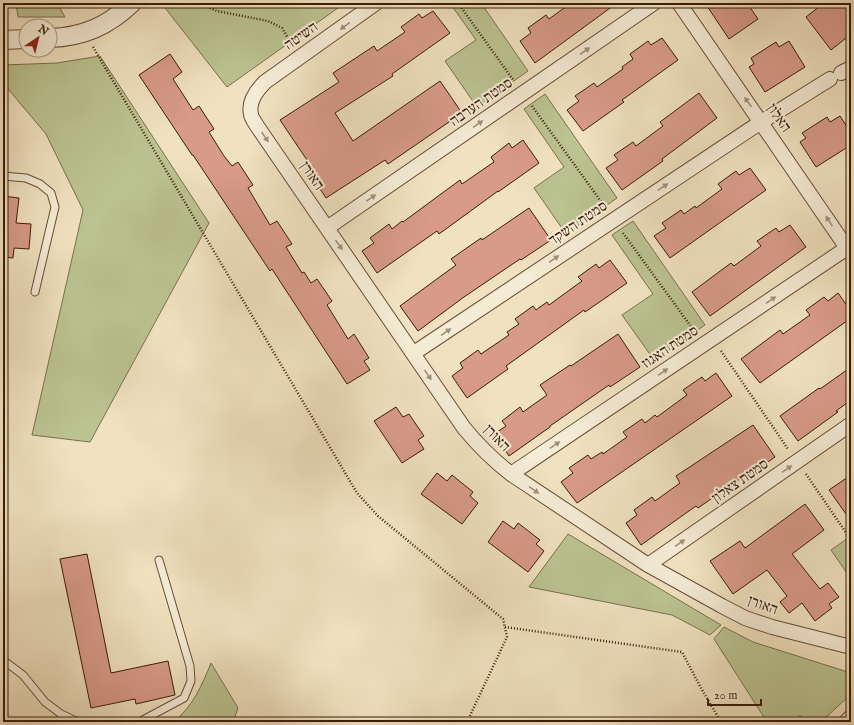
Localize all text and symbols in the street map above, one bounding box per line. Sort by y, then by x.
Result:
north arrow [18,18,58,58]
street label: השיטה [280,18,322,54]
text: N [34,22,51,39]
one-way arrow [339,22,350,30]
one-way arrow [579,47,591,54]
street label: סמטת הערבה [446,73,516,131]
one-way arrow [744,97,752,108]
street label: האלון [763,100,795,136]
one-way arrow [473,120,483,128]
one-way arrow [261,132,269,143]
street label: האורן [296,158,328,194]
one-way arrow [657,184,669,191]
one-way arrow [366,194,376,202]
street label: סמטת השקד [545,196,611,250]
one-way arrow [825,216,833,227]
one-way arrow [335,239,343,250]
one-way arrow [549,256,560,263]
one-way arrow [765,296,776,304]
street label: סמטת האגוז [638,321,702,373]
one-way arrow [440,328,452,335]
one-way arrow [657,368,668,376]
one-way arrow [424,369,432,380]
street label: האורן [480,420,514,456]
one-way arrow [549,441,560,449]
street label: סמטת צאלון [708,455,772,507]
one-way arrow [781,465,793,472]
one-way arrow [528,486,539,494]
one-way arrow [675,539,686,547]
street label: האורן [745,591,781,619]
scale bar [708,681,761,707]
text: 20 m [714,688,737,703]

